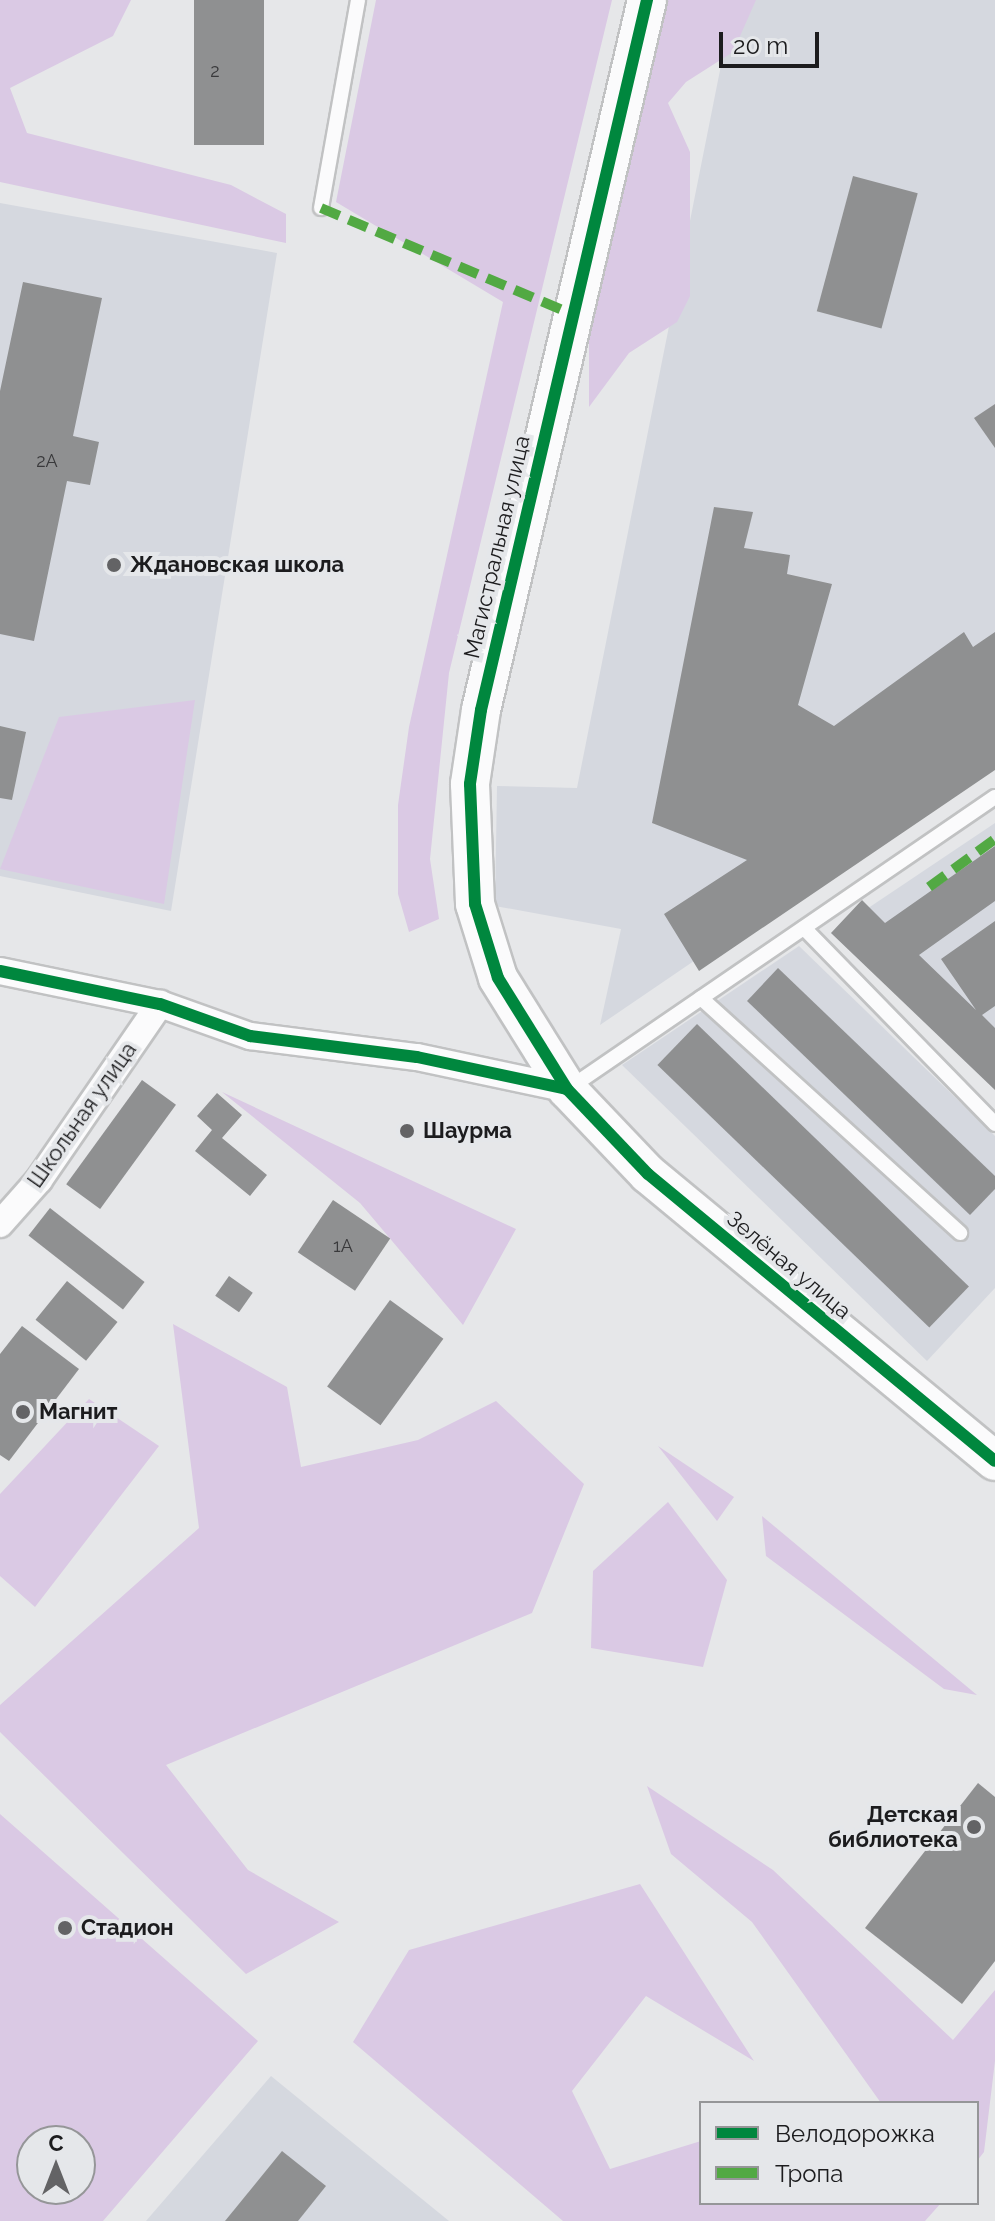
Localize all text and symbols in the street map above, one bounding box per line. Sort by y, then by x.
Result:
scale bar [723,16,823,66]
text: 20 m [733,31,788,60]
house number: 2 [210,60,220,82]
street label: Магистральная улица [458,433,536,661]
house number: 2А [36,450,58,472]
place label: Ждановская школа [130,552,344,578]
marker: Ждановская школа [105,556,123,574]
street label: Школьная улица [22,1037,142,1193]
place label: Шаурма [423,1118,512,1144]
marker: Шаурма [398,1122,416,1140]
street label: Зелёная улица [721,1205,857,1325]
house number: 1А [333,1235,353,1257]
place label: Магнит [39,1399,118,1425]
marker: Магнит [14,1403,32,1421]
place label: Детская библиотека [828,1801,958,1852]
marker: Детская библиотека [965,1818,983,1836]
place label: Стадион [81,1915,174,1941]
marker: Стадион [56,1919,74,1937]
legend [699,2101,979,2205]
text: Велодорожка [775,2119,935,2148]
north arrow [16,2125,96,2205]
text: С [48,2130,64,2156]
text: Тропа [775,2159,843,2188]

